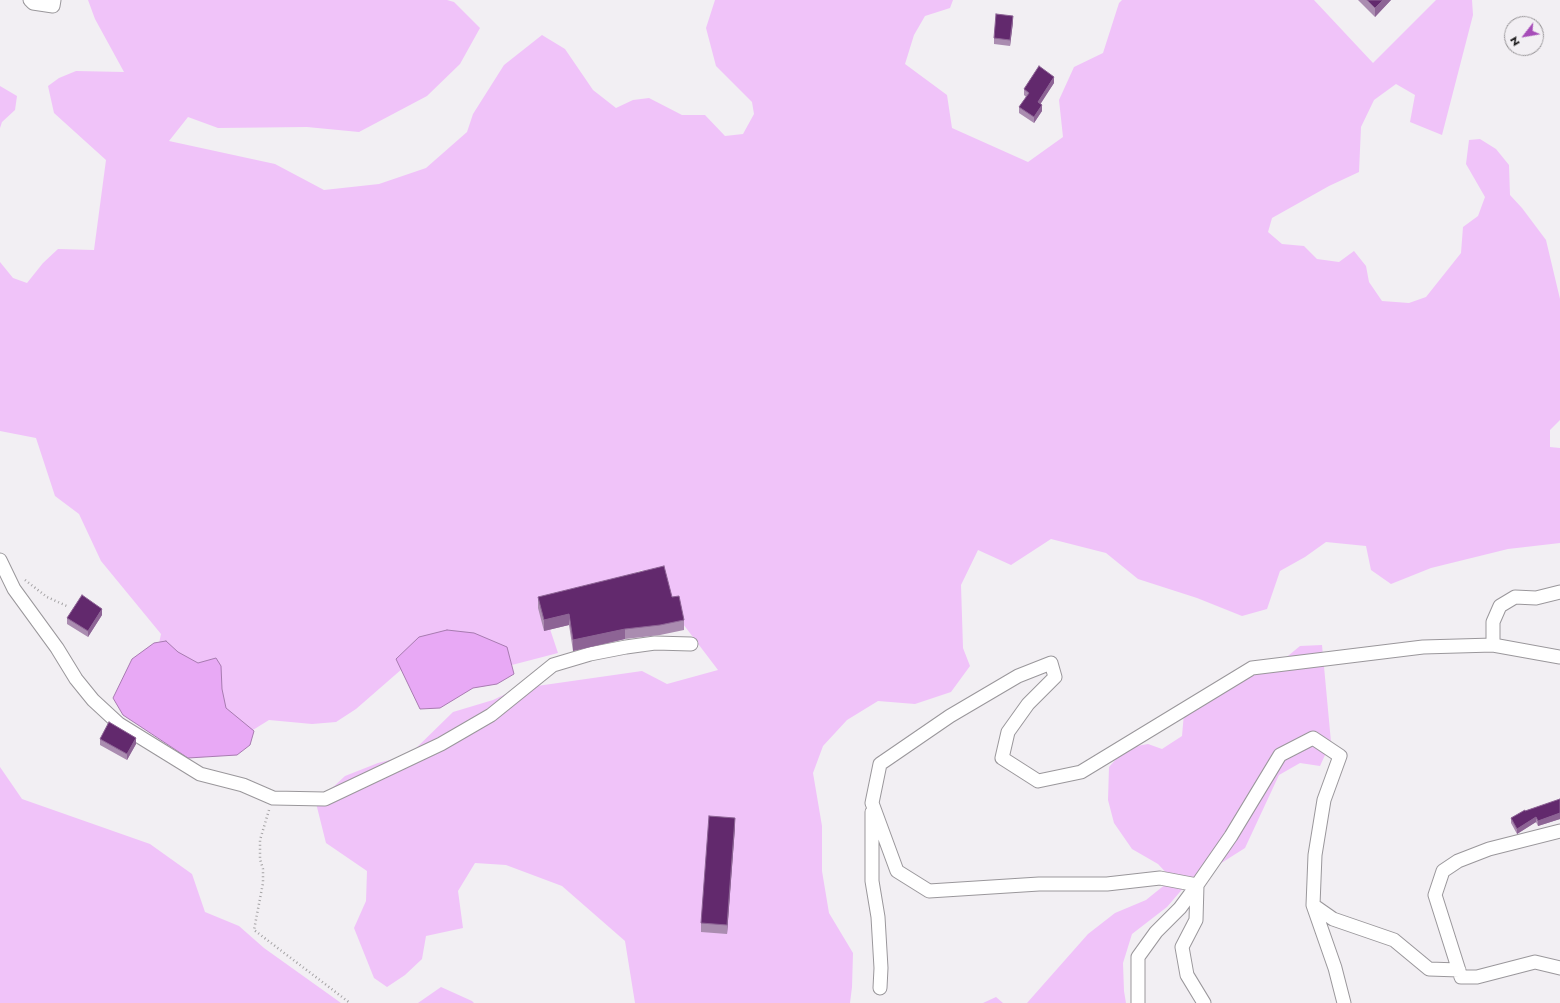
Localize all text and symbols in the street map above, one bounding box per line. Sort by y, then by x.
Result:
north arrow [1504,16,1544,56]
text: N [1505,34,1524,50]

